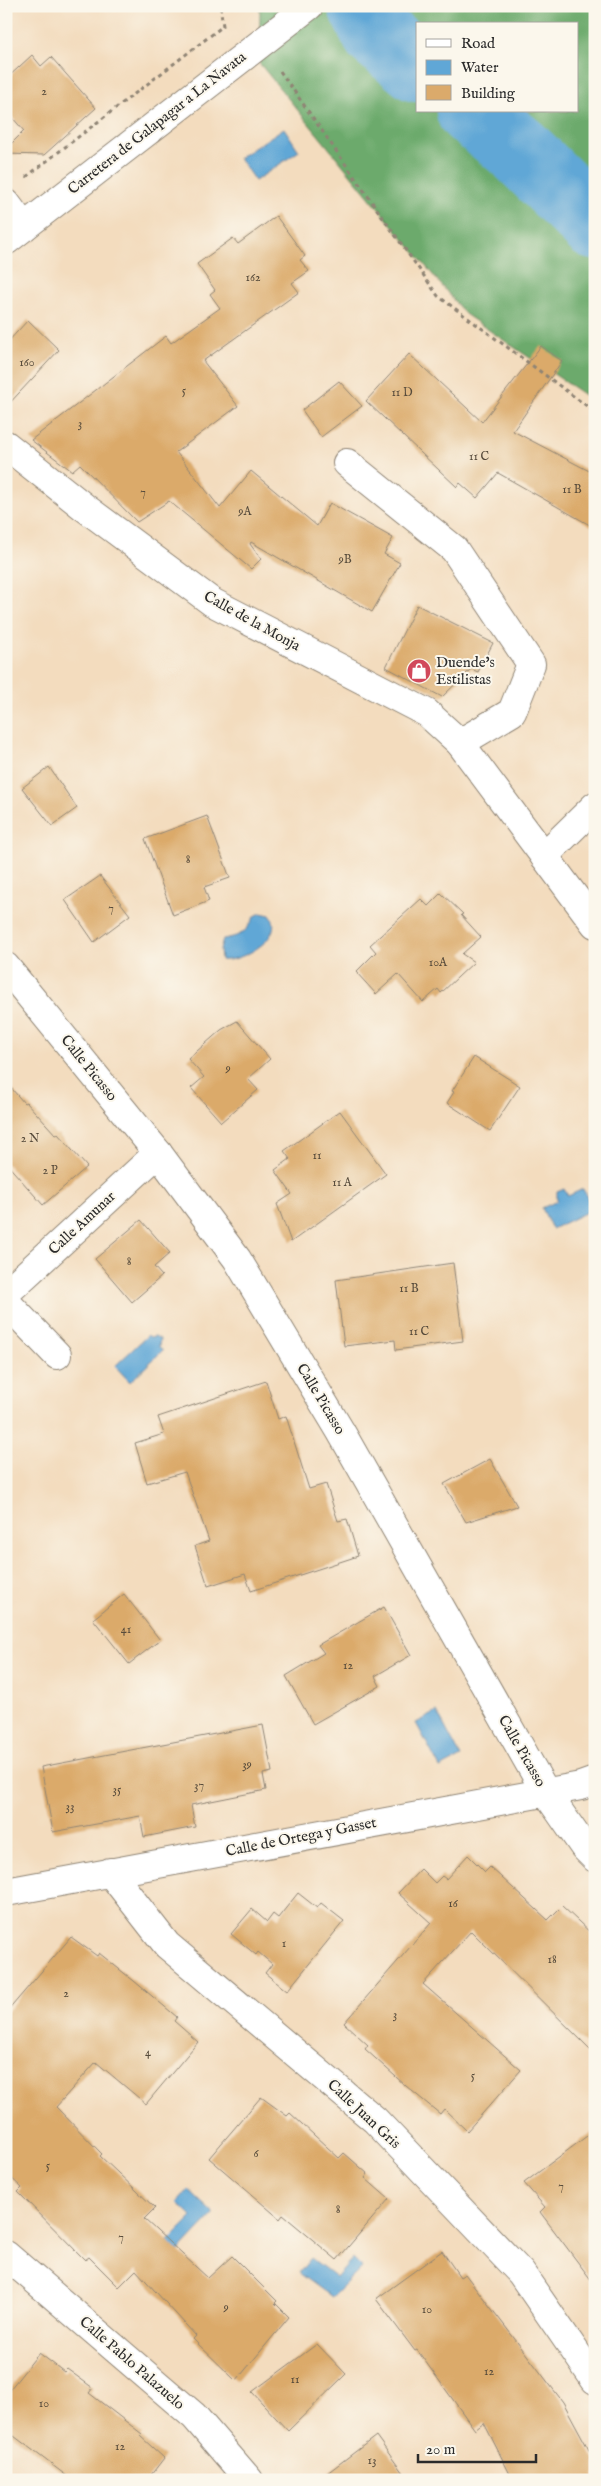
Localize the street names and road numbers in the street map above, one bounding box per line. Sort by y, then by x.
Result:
street label: Carretera de Galapagar a La Navata [64,47,250,199]
street label: Calle de la Monja [200,587,304,656]
street label: Calle Picasso [57,1031,121,1105]
street label: Calle Amunar [44,1187,120,1259]
street label: Calle Picasso [292,1360,350,1438]
street label: Calle Picasso [494,1712,550,1790]
street label: Calle de Ortega y Gasset [224,1813,378,1861]
street label: Calle Juan Gris [323,2075,405,2153]
street label: Calle Pablo Palazuelo [75,2312,189,2414]

